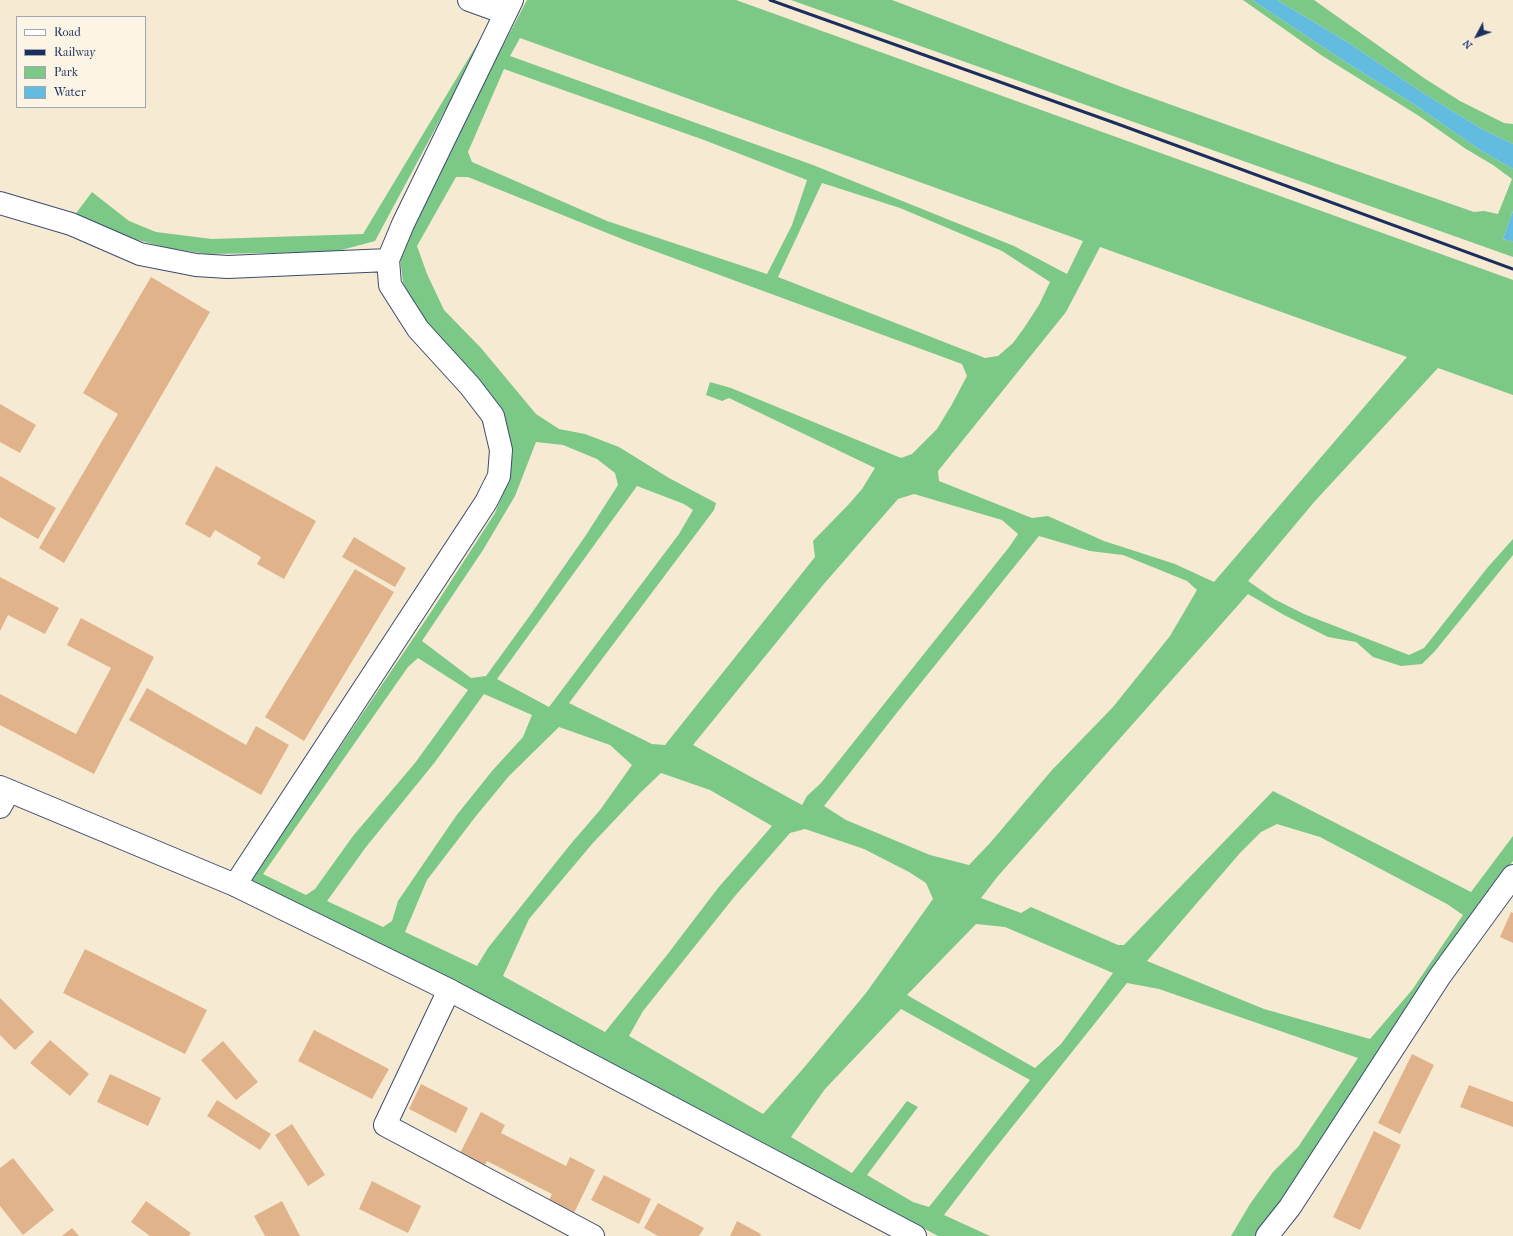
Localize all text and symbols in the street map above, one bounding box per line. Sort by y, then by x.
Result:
legend [16,16,146,108]
north arrow [1457,16,1497,56]
text: Road [54,25,81,39]
text: N [1460,37,1475,52]
text: Railway [54,45,96,59]
text: Park [54,65,78,79]
text: Water [54,85,86,99]

